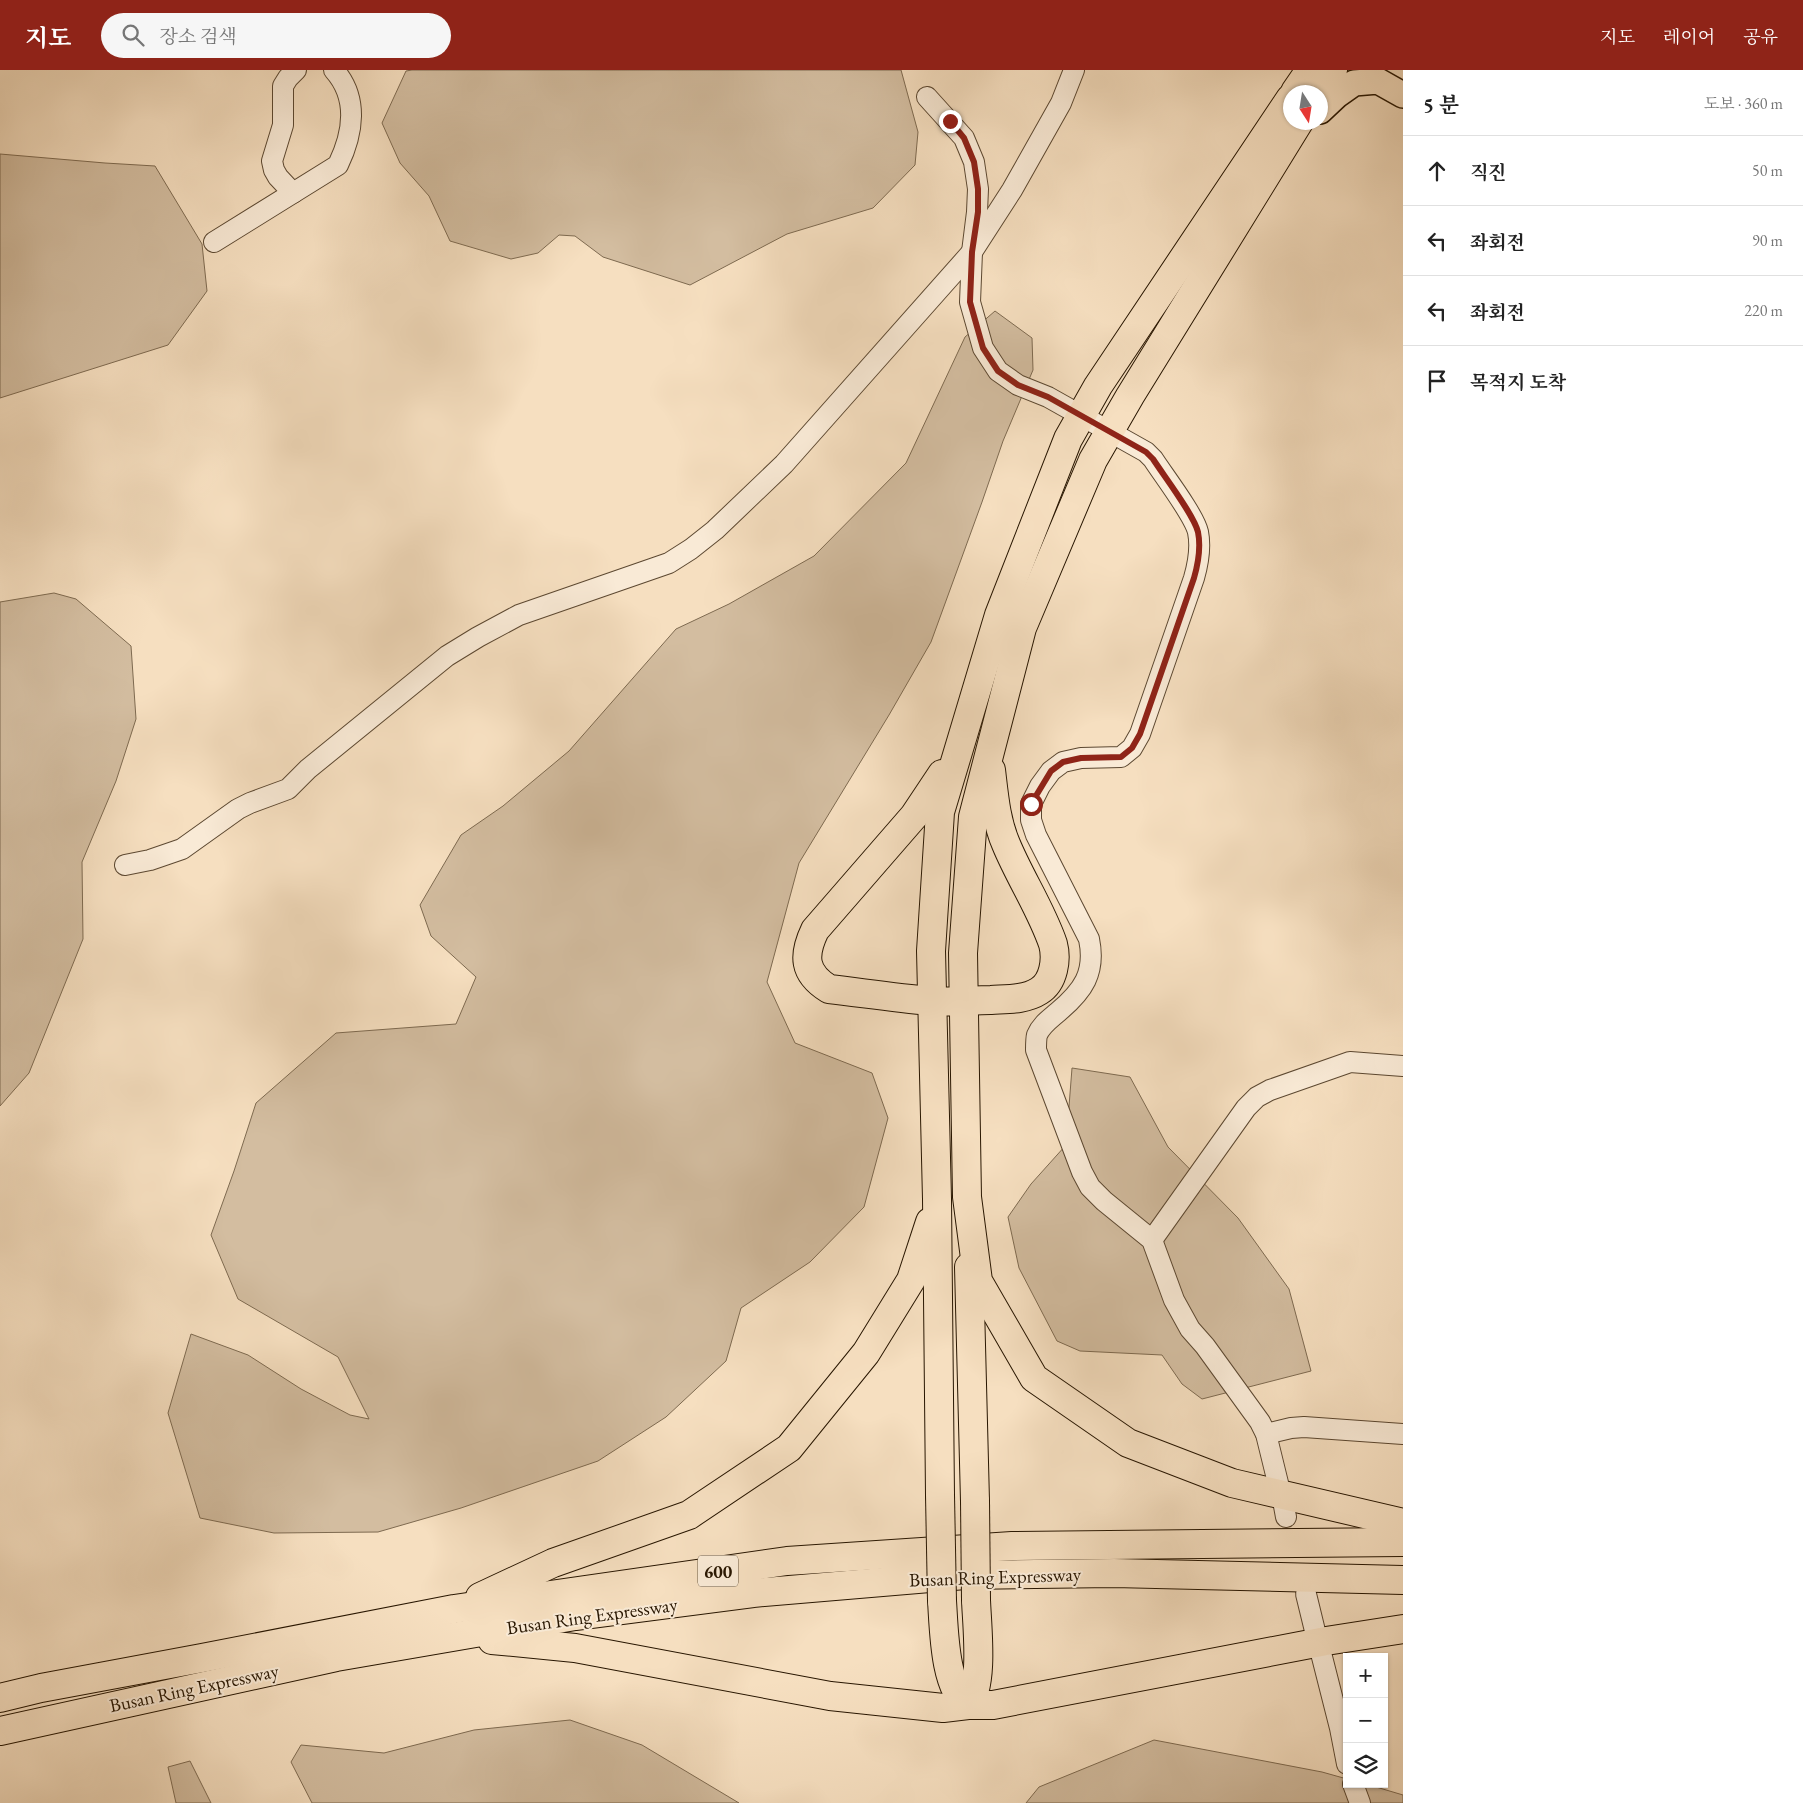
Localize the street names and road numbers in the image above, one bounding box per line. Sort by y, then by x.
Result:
road number: 600 [698,1555,738,1586]
street label: Busan Ring Expressway [908,1561,1082,1592]
street label: Busan Ring Expressway [505,1592,680,1640]
street label: Busan Ring Expressway [107,1658,281,1718]

